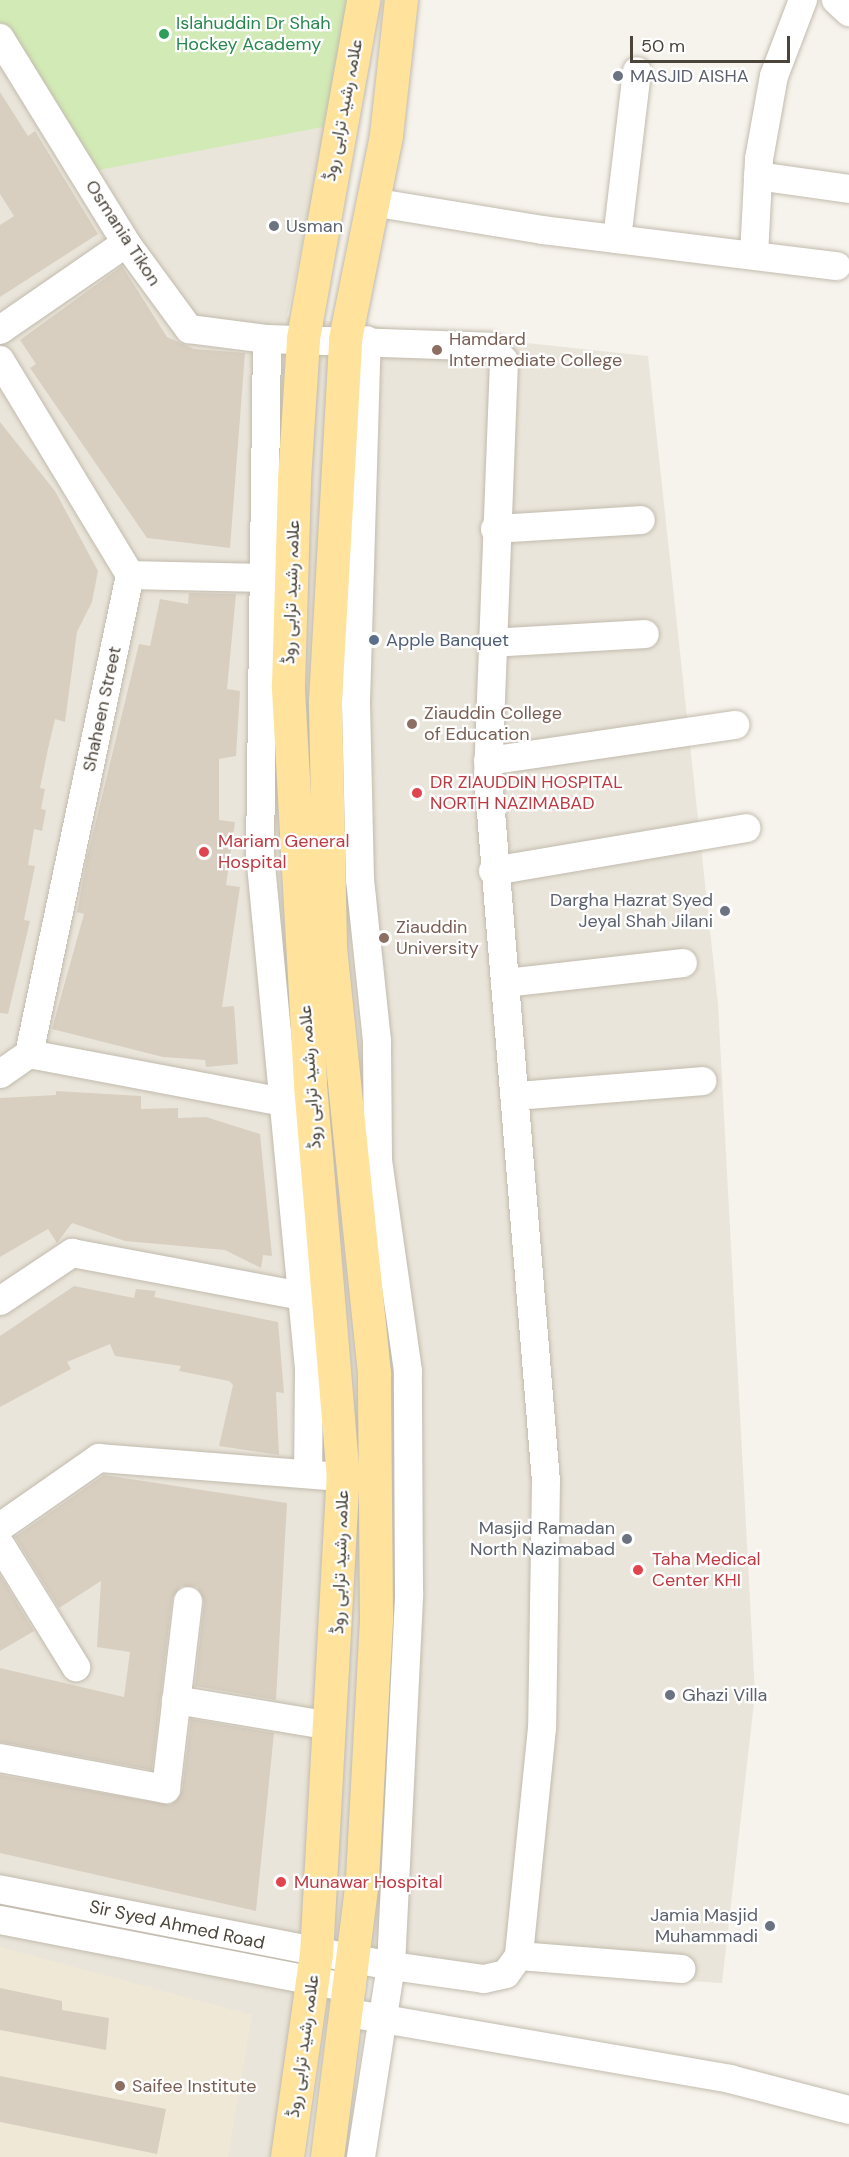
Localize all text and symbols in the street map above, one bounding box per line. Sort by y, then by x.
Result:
place label: Islahuddin Dr Shah Hockey Academy [176,13,330,56]
scale bar [633,24,794,62]
marker: Islahuddin Dr Shah Hockey Academy [157,27,171,41]
text: 50 m [641,34,685,58]
street label: علامہ رشید ترابی روڈ [319,37,367,183]
place label: MASJID AISHA [630,65,749,87]
marker: MASJID AISHA [611,69,625,83]
street label: Osmania Tikon [81,176,165,290]
place label: Usman [286,215,343,237]
marker: Usman [267,219,281,233]
place label: Hamdard Intermediate College [449,329,622,372]
marker: Hamdard Intermediate College [430,343,444,357]
street label: علامہ رشید ترابی روڈ [278,520,304,664]
place label: Apple Banquet [386,629,509,651]
marker: Apple Banquet [367,633,381,647]
street label: Shaheen Street [78,644,126,774]
place label: Ziauddin College of Education [424,703,562,746]
marker: Ziauddin College of Education [405,717,419,731]
place label: DR ZIAUDDIN HOSPITAL NORTH NAZIMABAD [430,772,623,814]
marker: DR ZIAUDDIN HOSPITAL NORTH NAZIMABAD [408,784,426,802]
place label: Mariam General Hospital [218,831,349,874]
marker: Mariam General Hospital [195,843,213,861]
place label: Dargha Hazrat Syed Jeyal Shah Jilani [550,890,713,932]
marker: Dargha Hazrat Syed Jeyal Shah Jilani [718,904,732,918]
place label: Ziauddin University [396,917,479,960]
marker: Ziauddin University [377,931,391,945]
street label: علامہ رشید ترابی روڈ [294,1004,326,1150]
street label: علامہ رشید ترابی روڈ [327,1490,353,1634]
place label: Masjid Ramadan North Nazimabad [470,1518,615,1561]
marker: Masjid Ramadan North Nazimabad [620,1532,634,1546]
place label: Taha Medical Center KHI [652,1549,761,1592]
marker: Taha Medical Center KHI [629,1561,647,1579]
place label: Ghazi Villa [682,1684,767,1706]
marker: Ghazi Villa [663,1688,677,1702]
place label: Munawar Hospital [294,1871,442,1893]
marker: Munawar Hospital [272,1873,290,1891]
street label: Sir Syed Ahmed Road [87,1896,267,1954]
place label: Jamia Masjid Muhammadi [650,1905,758,1948]
marker: Jamia Masjid Muhammadi [763,1919,777,1933]
street label: علامہ رشید ترابی روڈ [282,1973,324,2119]
place label: Saifee Institute [132,2075,257,2097]
marker: Saifee Institute [113,2079,127,2093]

